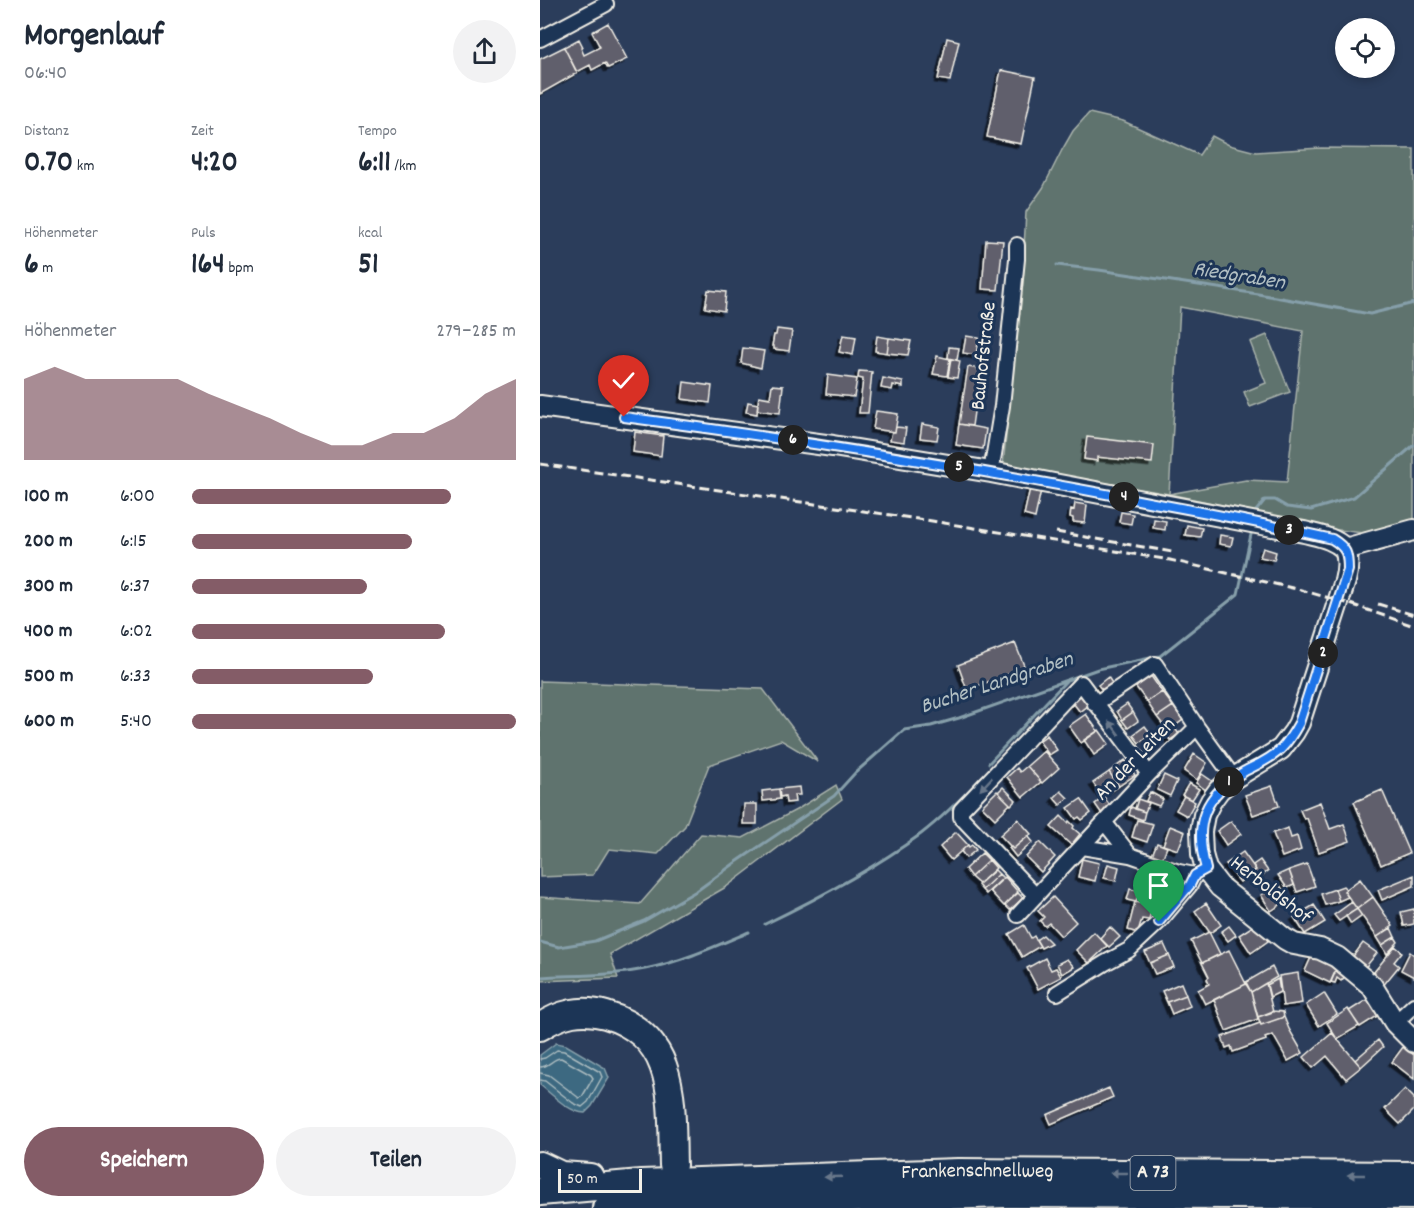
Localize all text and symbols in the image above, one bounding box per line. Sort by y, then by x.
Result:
text: Morgenlauf [24,14,164,61]
map controls [1335,18,1395,78]
button: locate [1335,18,1395,78]
button: share [453,20,516,83]
text: 06:40 [24,60,67,88]
text: Distanz [24,120,69,143]
text: Zeit [191,120,214,143]
text: Tempo [358,120,397,143]
text: 0.70 [24,143,73,186]
text: 4:20 [191,143,238,186]
text: 6:11 [358,143,391,186]
text: km [73,155,94,178]
text: /km [391,155,417,178]
text: Höhenmeter [24,222,98,245]
text: Puls [191,222,216,245]
text: kcal [358,222,382,245]
text: 6 [24,245,39,288]
text: 164 [191,245,225,288]
text: 51 [358,245,378,288]
water label: Riedgraben [1191,254,1288,300]
text: m [39,257,53,280]
text: bpm [225,257,254,280]
street label: Bauhofstraße [964,300,1006,412]
text: Höhenmeter [24,318,116,346]
text: 279–285 m [436,318,516,346]
pin [598,355,649,417]
icon: check [607,364,640,397]
pin: 6 [778,425,808,455]
text: 6 [789,428,797,451]
pin: 5 [944,452,974,482]
text: 5 [955,455,963,478]
pin: 4 [1109,482,1139,512]
text: 100 m [24,483,69,511]
text: 6:00 [120,483,155,511]
text: 4 [1121,485,1127,508]
pin: 3 [1274,515,1304,545]
text: 3 [1285,518,1293,541]
text: 200 m [24,528,73,556]
text: 6:15 [120,528,147,556]
text: 300 m [24,573,73,601]
text: 6:37 [120,573,150,601]
text: 400 m [24,618,72,646]
text: 6:02 [120,618,153,646]
pin: 2 [1308,638,1338,668]
text: 2 [1320,641,1327,664]
water label: Bucher Landgraben [917,644,1078,723]
text: 500 m [24,663,73,691]
text: 6:33 [120,663,151,691]
text: 600 m [24,708,74,736]
text: 5:40 [120,708,152,736]
street label: An der Leiten [1088,711,1184,809]
one-way arrow [1108,720,1120,736]
pin: 1 [1214,767,1244,797]
text: 1 [1227,770,1231,793]
one-way arrow [979,777,993,791]
street label: Herboldshof [1223,850,1318,933]
pin [1133,860,1184,922]
icon: arrive [1142,869,1175,902]
button: Speichern [24,1127,264,1196]
button: Teilen [276,1127,516,1196]
road number: A 73 [1130,1156,1176,1190]
street label: Frankenschnellweg [901,1157,1054,1189]
scale bar [558,1166,642,1194]
text: 50 m [567,1168,598,1191]
one-way arrow [1109,1168,1128,1178]
one-way arrow [1346,1170,1365,1180]
one-way arrow [824,1172,843,1181]

